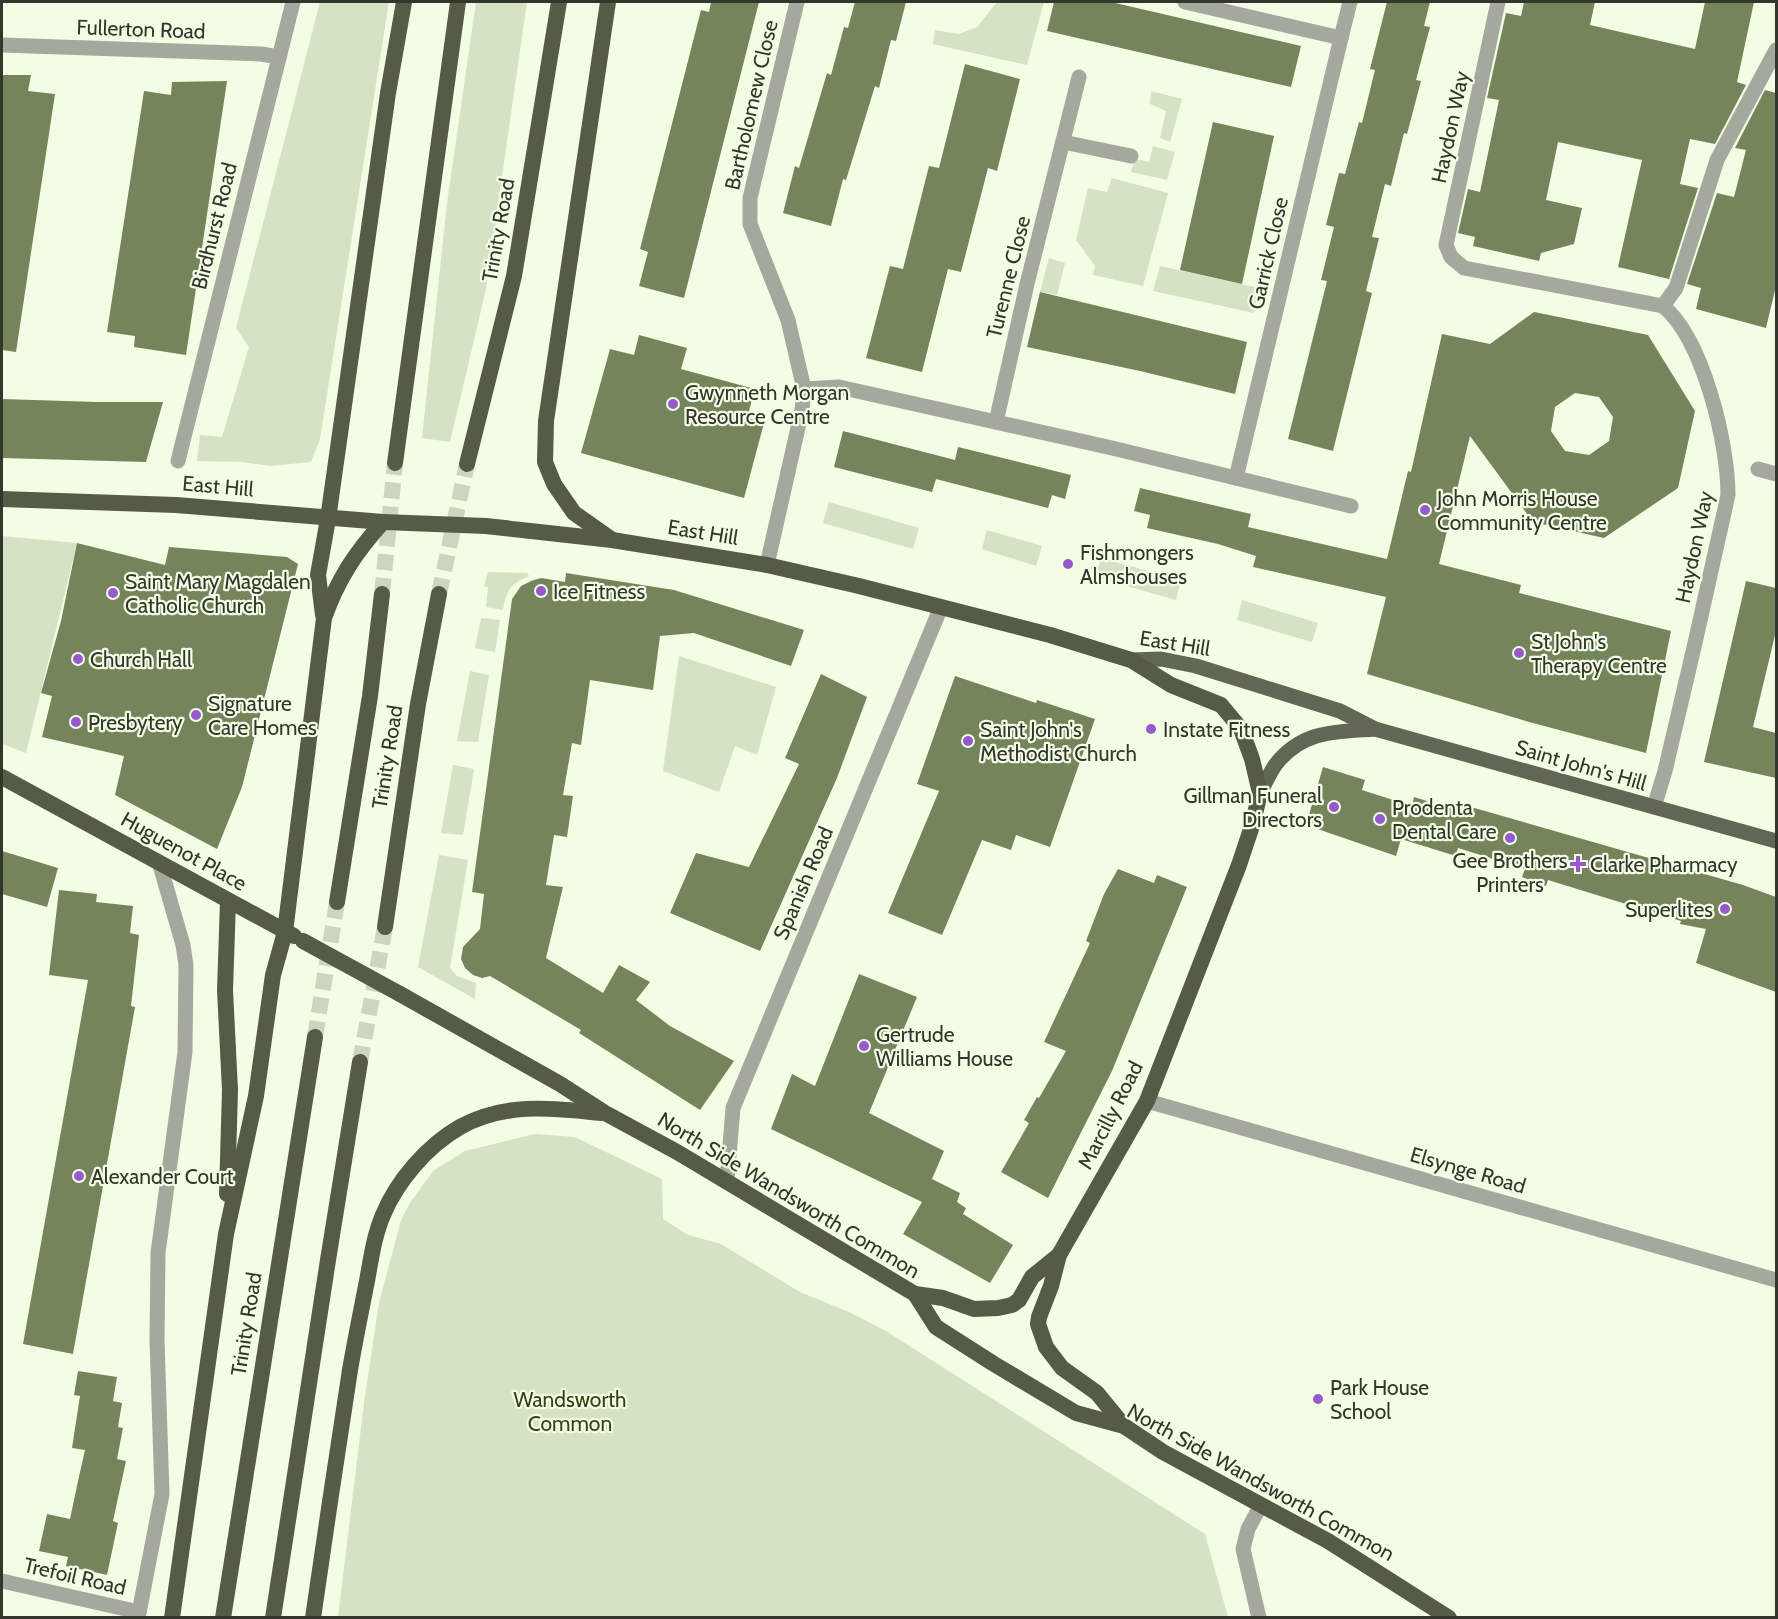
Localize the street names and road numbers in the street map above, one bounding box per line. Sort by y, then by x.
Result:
street label: Fullerton Road [76,14,206,44]
street label: Bartholomew Close [719,17,783,192]
street label: Haydon Way [1426,68,1474,185]
street label: Birdhurst Road [186,160,242,292]
street label: Trinity Road [477,176,519,284]
street label: Garrick Close [1243,194,1293,312]
street label: Turenne Close [981,213,1035,341]
street label: East Hill [181,470,255,502]
street label: Haydon Way [1670,488,1718,605]
street label: East Hill [666,514,740,550]
street label: East Hill [1138,625,1212,661]
street label: Trinity Road [366,703,408,811]
street label: Saint John's Hill [1513,734,1650,796]
street label: Huguenot Place [117,806,251,896]
street label: Spanish Road [768,823,838,943]
street label: Marcilly Road [1072,1057,1148,1173]
street label: North Side Wandsworth Common [653,1107,925,1283]
street label: Elsynge Road [1407,1142,1529,1198]
street label: Trinity Road [225,1270,267,1378]
street label: North Side Wandsworth Common [1123,1398,1399,1566]
street label: Trefoil Road [21,1552,129,1600]

